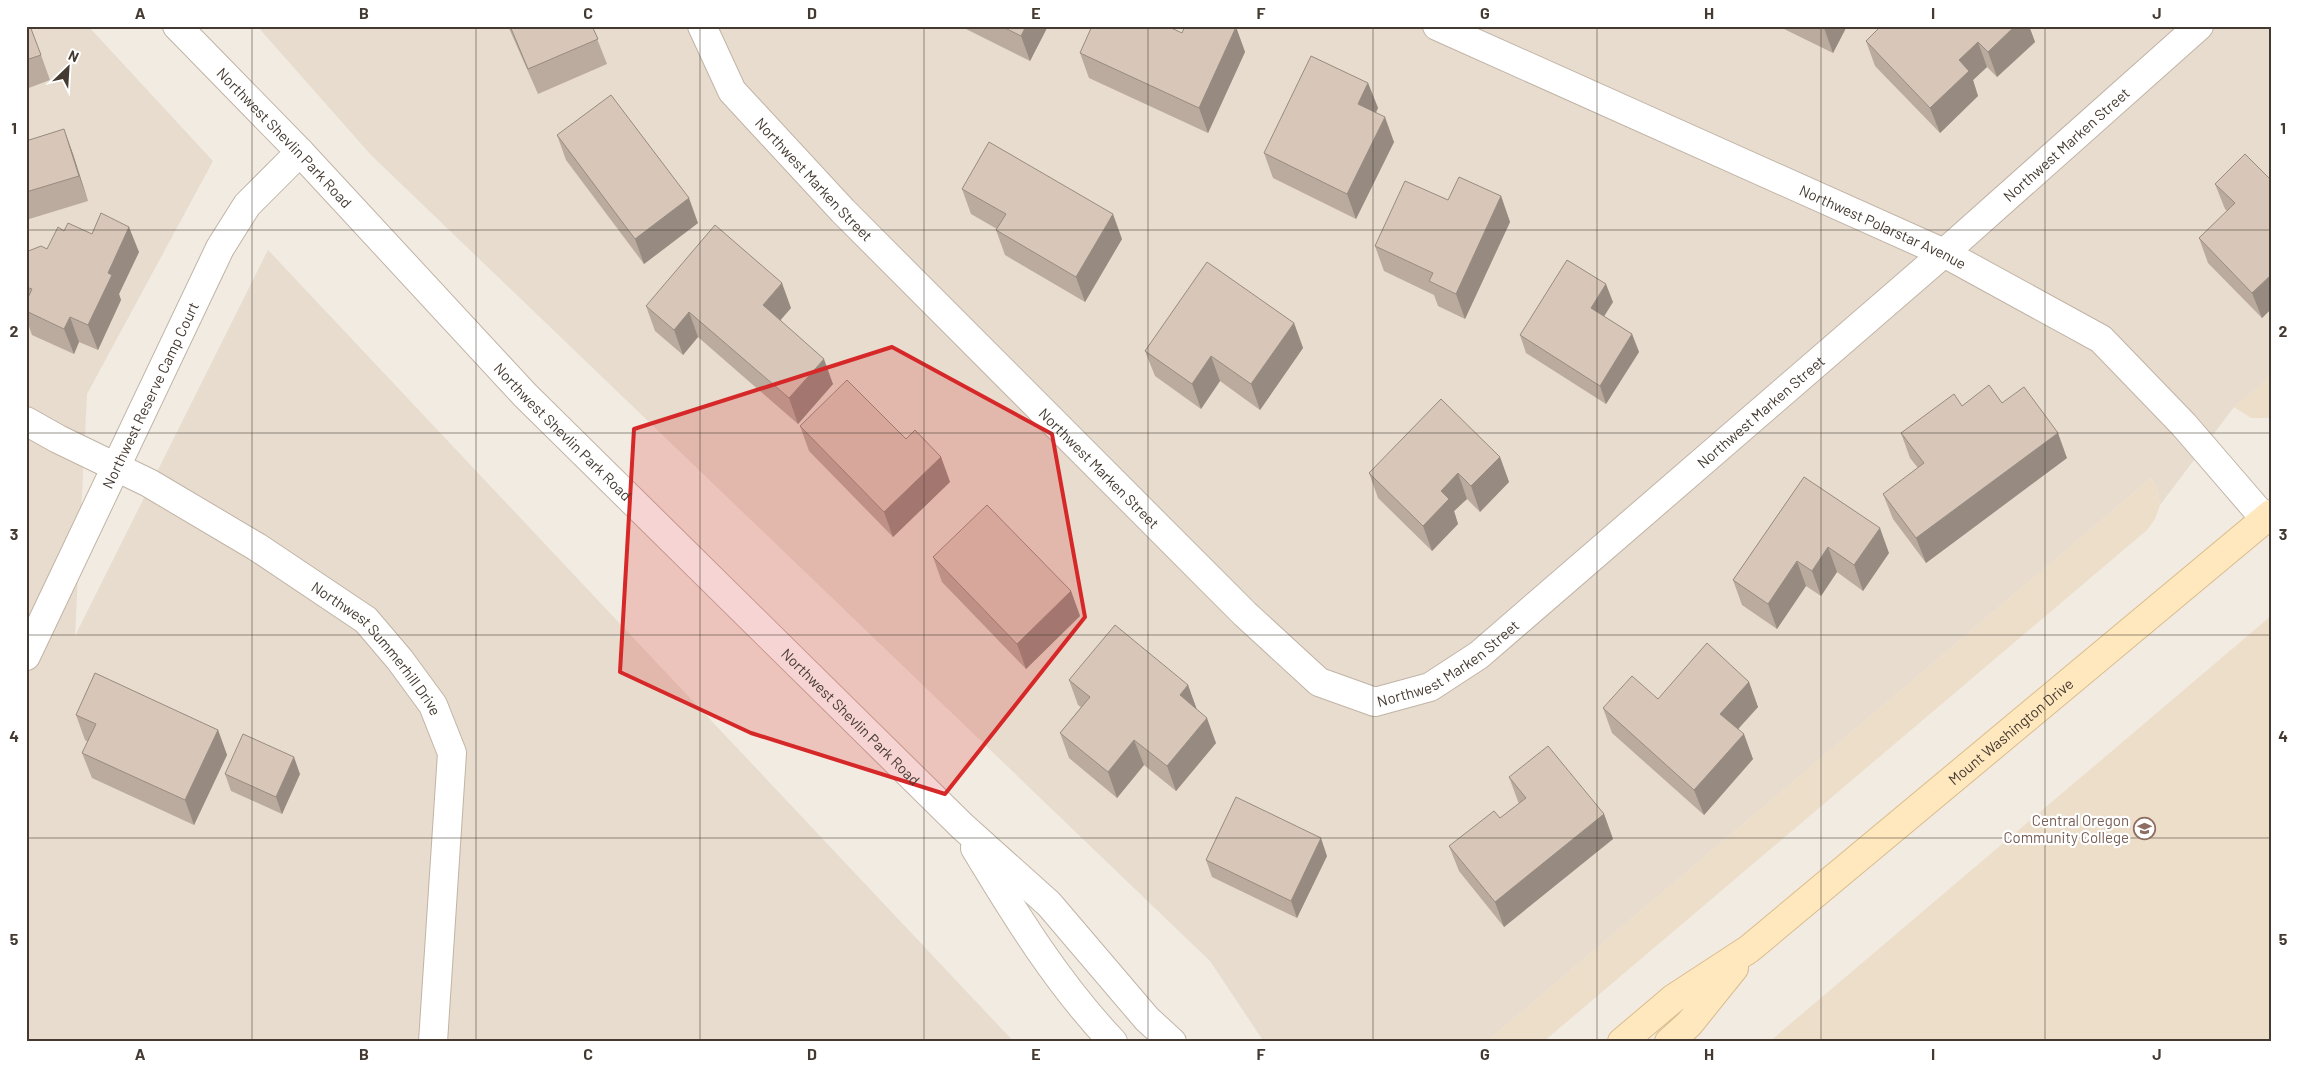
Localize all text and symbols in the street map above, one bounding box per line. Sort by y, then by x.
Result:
text: A [135,3,146,22]
text: B [359,3,369,22]
text: C [583,3,593,22]
text: D [807,3,817,22]
text: E [1031,3,1041,22]
text: F [1257,3,1266,22]
text: G [1480,3,1490,22]
text: H [1704,3,1714,22]
text: I [1931,3,1935,22]
text: J [2152,3,2162,22]
north arrow [42,42,92,92]
text: N [66,46,82,65]
street label: Northwest Shevlin Park Road [213,64,356,211]
street label: Northwest Marken Street [1999,83,2133,205]
street label: Northwest Marken Street [752,114,876,244]
text: 1 [11,118,17,137]
text: 1 [2280,118,2286,137]
street label: Northwest Polarstar Avenue [1797,181,1970,273]
street label: Northwest Reserve Camp Court [98,299,202,491]
text: 2 [10,321,19,340]
text: 2 [2279,321,2288,340]
street label: Northwest Marken Street [1693,352,1828,472]
street label: Northwest Shevlin Park Road [491,359,636,504]
street label: Northwest Marken Street [1035,404,1163,532]
text: 3 [10,524,18,543]
text: 3 [2279,524,2287,543]
street label: Northwest Summerhill Drive [308,577,445,718]
street label: Northwest Marken Street [1375,616,1522,710]
street label: Northwest Shevlin Park Road [778,644,924,789]
street label: Mount Washington Drive [1944,674,2076,788]
text: 4 [9,726,19,745]
text: 4 [2278,726,2288,745]
place label: Central Oregon Community College [2003,811,2129,846]
school or university icon: Central Oregon Community College [2133,817,2157,841]
text: 5 [10,929,19,948]
text: 5 [2279,929,2288,948]
text: A [135,1044,146,1063]
text: B [359,1044,369,1063]
text: C [583,1044,593,1063]
text: D [807,1044,817,1063]
text: E [1031,1044,1041,1063]
text: F [1257,1044,1266,1063]
text: G [1480,1044,1490,1063]
text: H [1704,1044,1714,1063]
text: I [1931,1044,1935,1063]
text: J [2152,1044,2162,1063]

